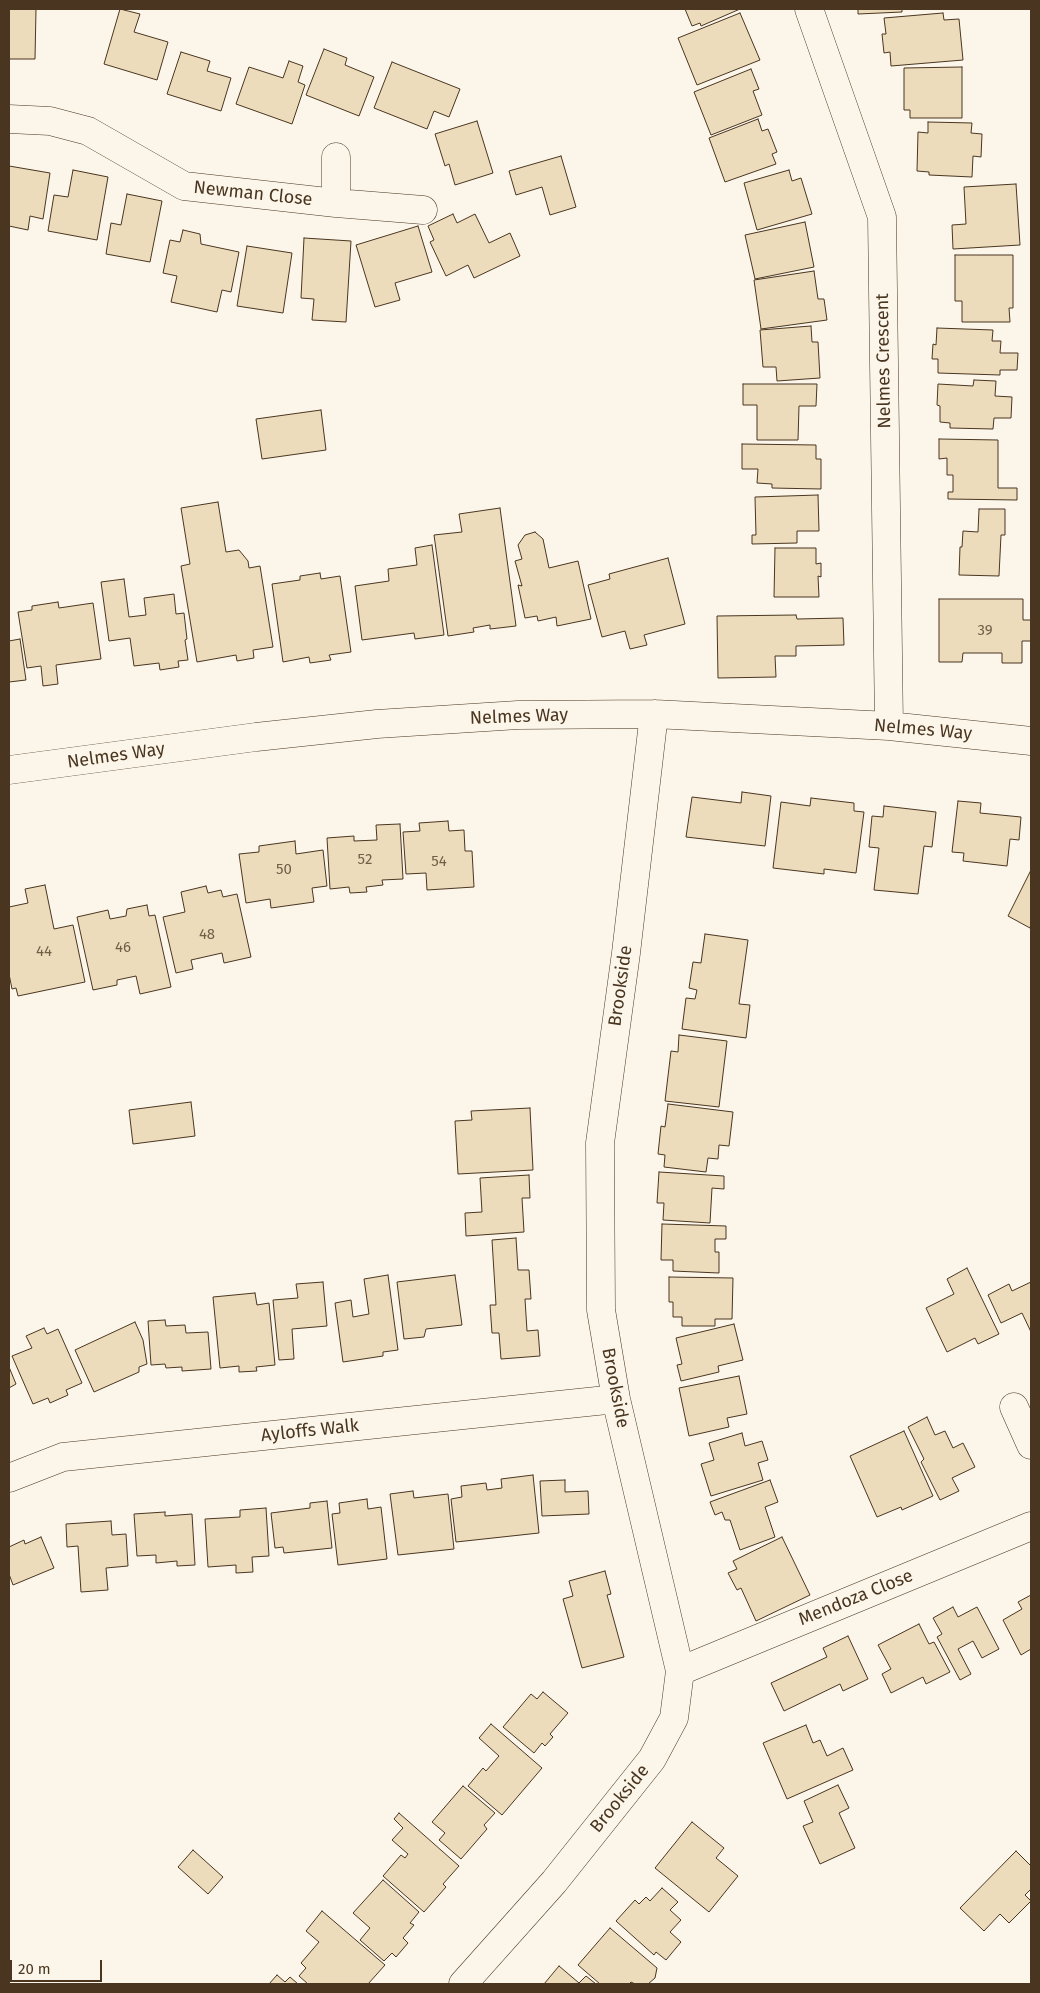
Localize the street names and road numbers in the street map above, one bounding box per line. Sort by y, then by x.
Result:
street label: Newman Close [193,177,313,211]
street label: Nelmes Crescent [872,293,896,429]
street label: Nelmes Way [469,704,569,730]
street label: Nelmes Way [873,715,973,745]
street label: Nelmes Way [66,738,166,774]
street label: Brookside [605,944,637,1028]
street label: Brookside [597,1346,633,1430]
street label: Ayloffs Walk [260,1415,360,1447]
street label: Mendoza Close [796,1565,916,1631]
street label: Brookside [586,1761,654,1837]

